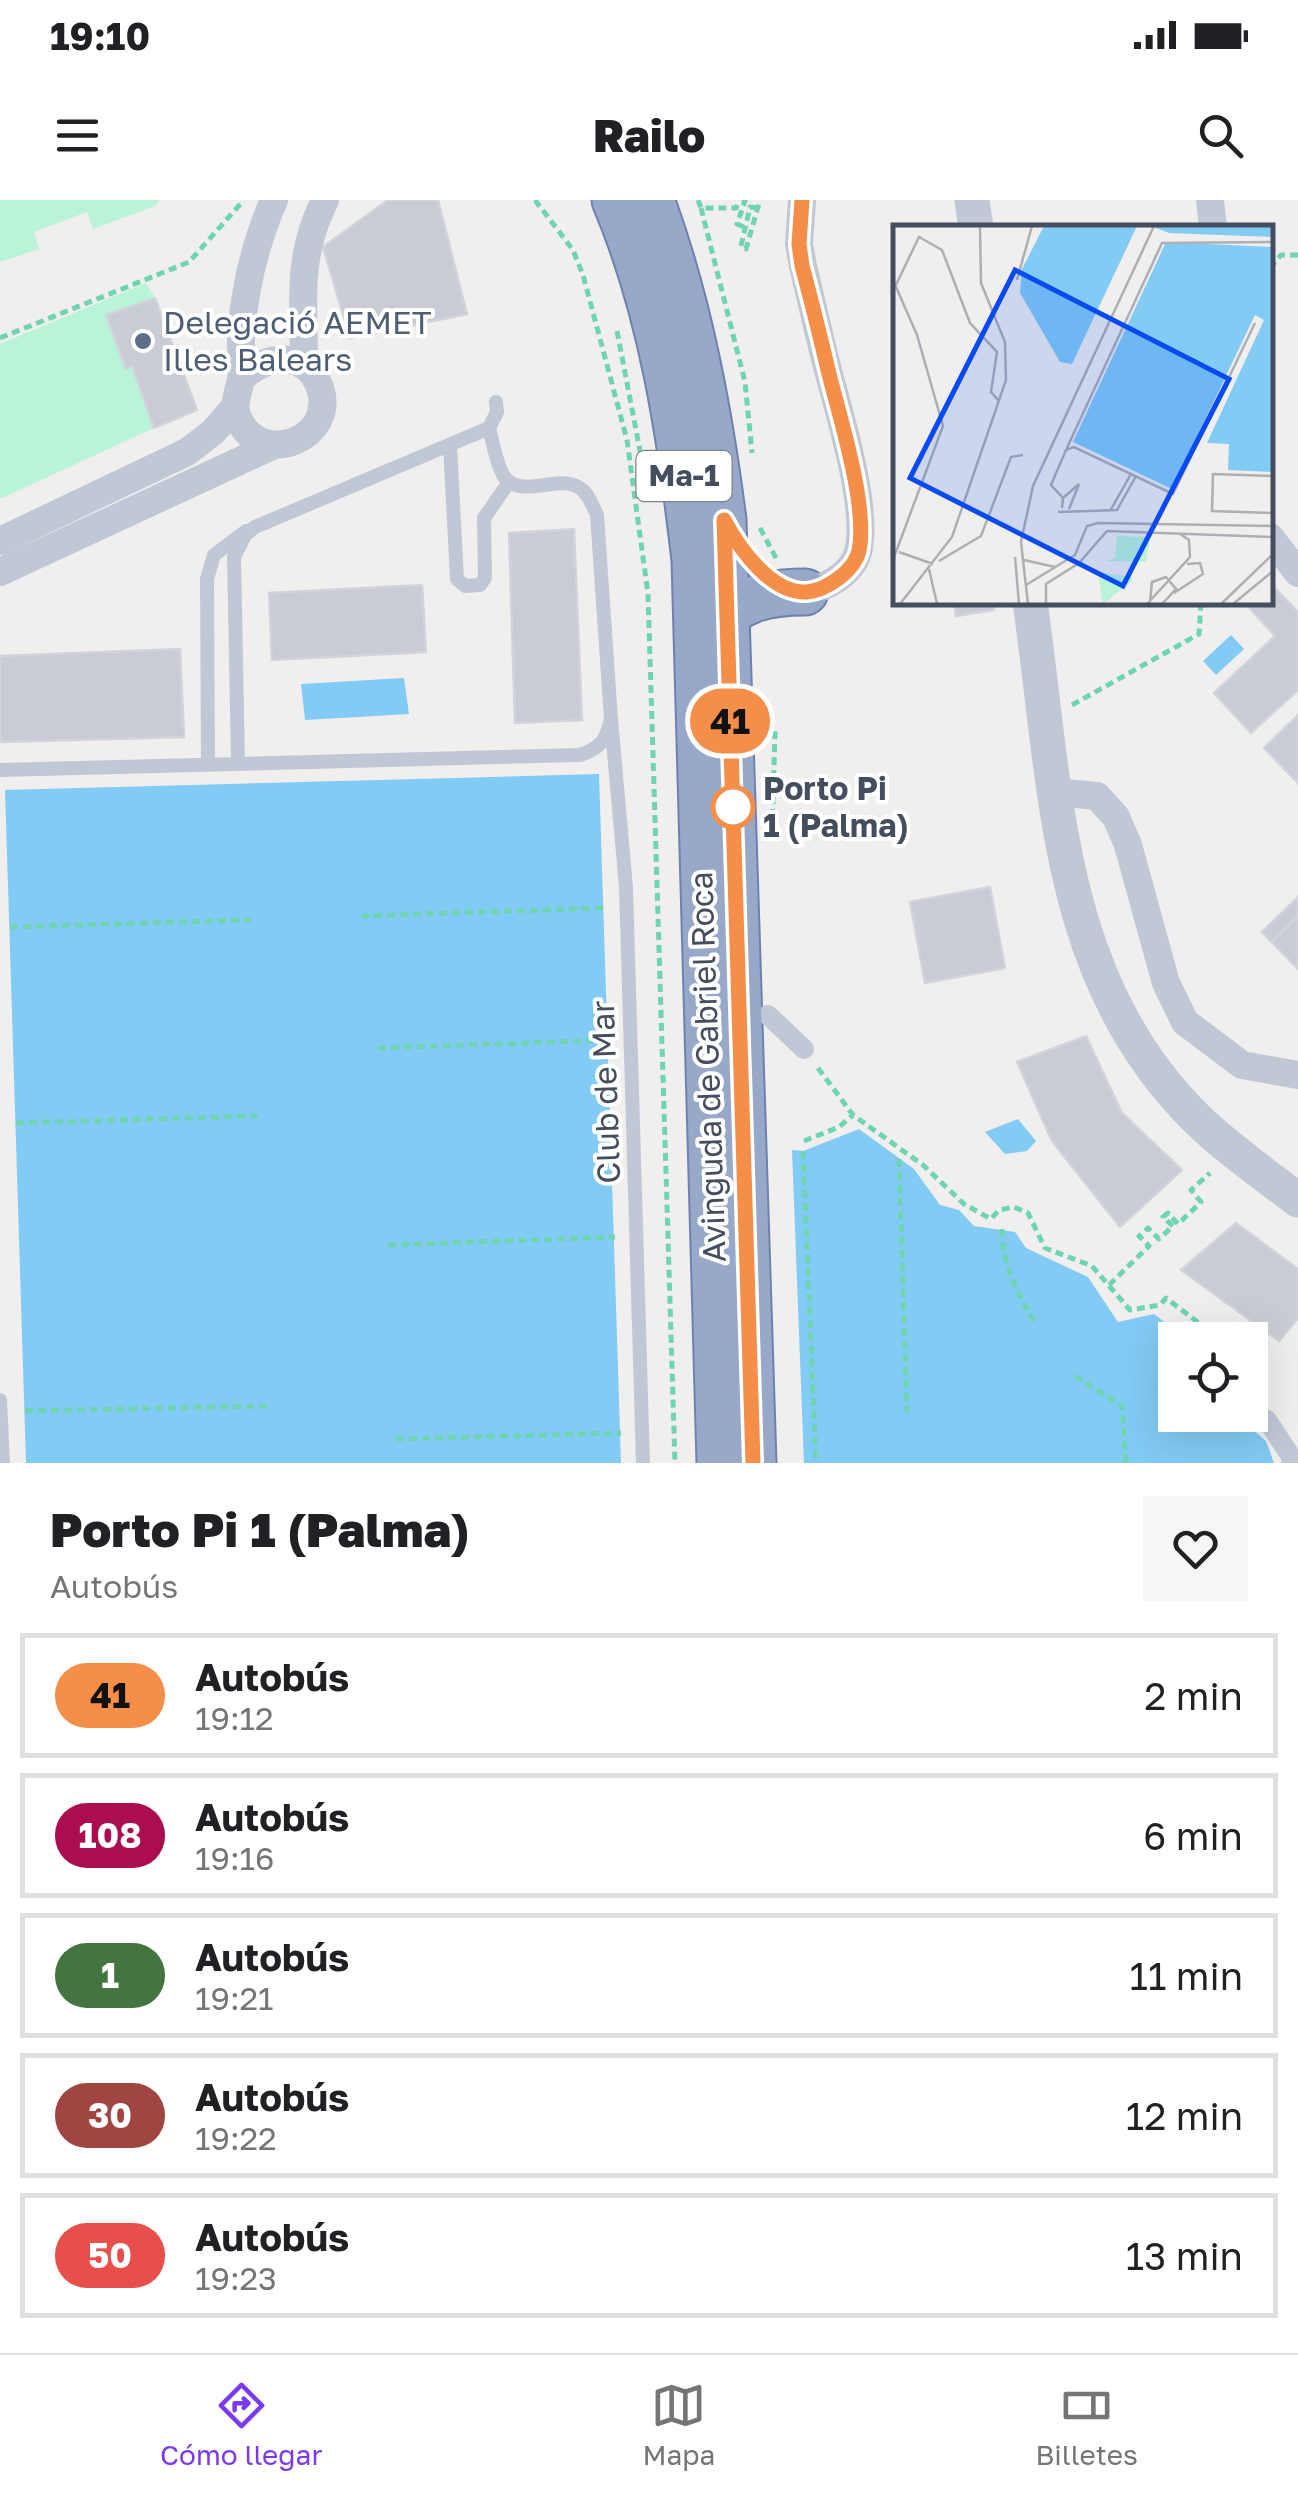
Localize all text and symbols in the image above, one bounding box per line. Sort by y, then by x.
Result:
text: 19:10 [50,13,150,58]
icon: menu [50,108,105,163]
text: Railo [593,108,705,162]
icon: search [1193,108,1248,163]
inset map [893,225,1273,605]
place label: Delegació AEMET Illes Balears [163,303,432,378]
marker: Delegació AEMET Illes Balears [132,330,154,352]
road number: Ma-1 [636,451,732,501]
line badge: 41 [685,688,775,754]
text: 41 [710,700,750,742]
place label: Porto Pi 1 (Palma) [763,769,909,844]
marker: Porto Pi 1 (Palma) [712,786,754,828]
street label: Avinguda de Gabriel Roca [681,871,733,1263]
street label: Club de Mar [583,1000,627,1184]
map controls [1158,1322,1268,1432]
button: locate [1158,1322,1268,1432]
button: heart [1143,1496,1248,1601]
text: Porto Pi 1 (Palma) [50,1500,470,1558]
text: Autobús [50,1567,178,1605]
text: Autobús [195,1654,349,1699]
text: 2 min [1144,1673,1243,1718]
text: 41 [90,1674,130,1716]
text: 19:12 [195,1699,274,1737]
text: Autobús [195,1794,349,1839]
text: 6 min [1143,1813,1243,1858]
text: 108 [78,1814,142,1856]
text: 19:16 [195,1839,274,1877]
text: Autobús [195,1934,349,1979]
text: 11 min [1129,1953,1243,1998]
text: 1 [101,1954,119,1996]
text: 19:21 [195,1979,274,2017]
text: Autobús [195,2074,349,2119]
text: 12 min [1126,2093,1243,2138]
text: 30 [88,2094,132,2136]
text: 19:22 [195,2119,277,2157]
text: Autobús [195,2214,349,2259]
text: 13 min [1126,2233,1243,2278]
text: 50 [88,2234,132,2276]
text: 19:23 [195,2259,277,2297]
tab: Cómo llegar [160,2378,322,2471]
tab: Mapa [642,2378,715,2471]
tab: Billetes [1035,2378,1138,2471]

